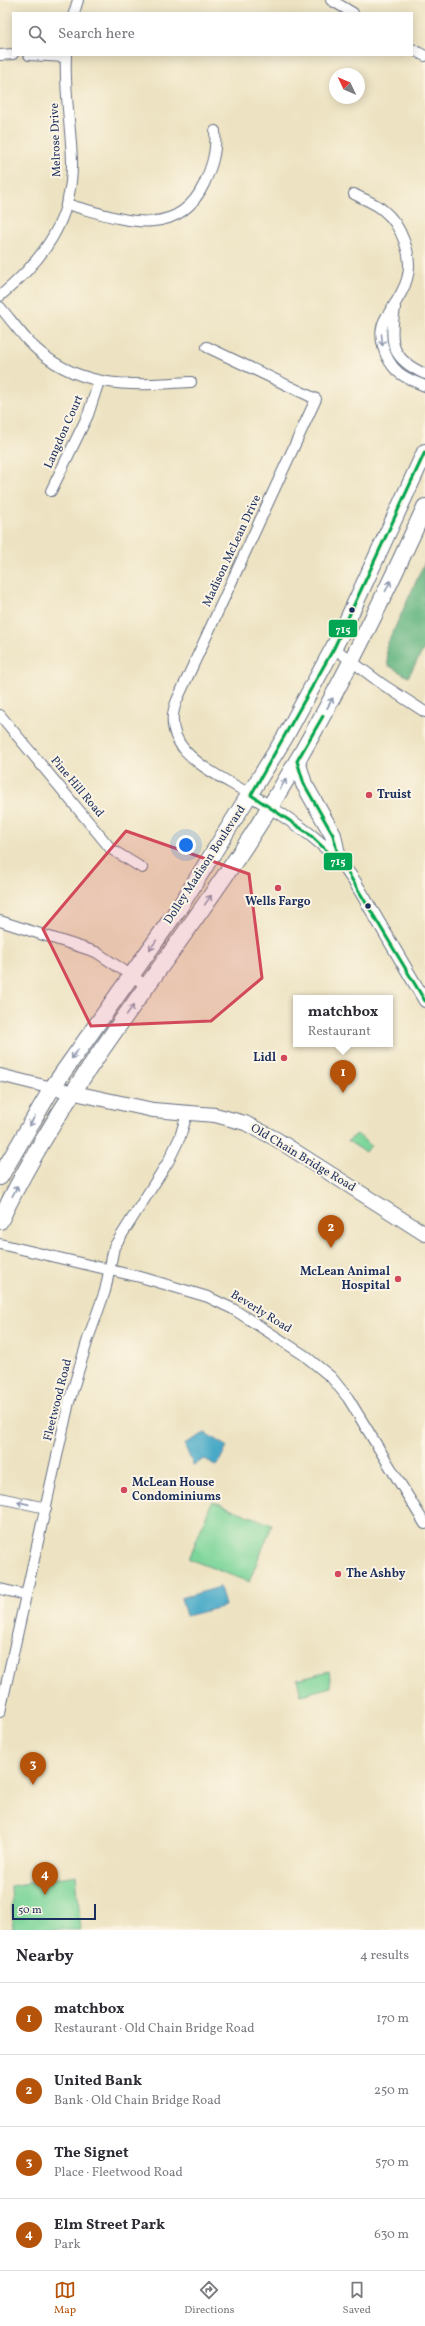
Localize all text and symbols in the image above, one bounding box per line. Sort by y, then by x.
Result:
search box [12,12,413,56]
icon: search [26,23,48,45]
text: Search here [58,24,135,45]
north arrow [329,68,365,104]
street label: Melrose Drive [47,102,65,177]
one-way arrow [379,333,386,346]
street label: Langdon Court [41,393,87,471]
street label: Madison McLean Drive [199,492,265,610]
one-way arrow [385,581,392,593]
unlabelled marker [347,605,357,615]
line badge: 715 [328,619,358,638]
text: 715 [336,623,350,638]
one-way arrow [327,697,335,709]
street label: Pine Hill Road [47,753,107,821]
one-way arrow [280,778,288,790]
place label: Truist [377,787,412,803]
marker: Truist [364,790,374,800]
street label: Dolley Madison Boulevard [160,802,250,928]
your location [176,835,196,855]
line badge: 715 [323,852,353,871]
text: 715 [331,855,345,870]
marker: Wells Fargo [273,883,283,893]
place label: Wells Fargo [245,894,311,910]
one-way arrow [204,895,212,906]
unlabelled marker [363,901,373,911]
one-way arrow [149,940,157,951]
popup [293,995,393,1047]
text: matchbox [308,1002,378,1023]
one-way arrow [126,1005,134,1016]
text: Restaurant [308,1023,371,1041]
one-way arrow [71,1048,80,1059]
place label: Lidl [253,1050,276,1066]
marker: Lidl [279,1053,289,1063]
pin: 1 [330,1060,356,1093]
one-way arrow [27,1115,35,1127]
street label: Old Chain Bridge Road [248,1120,359,1196]
one-way arrow [12,1185,19,1197]
pin: 2 [318,1215,344,1248]
place label: McLean Animal Hospital [300,1264,390,1294]
marker: McLean Animal Hospital [393,1274,403,1284]
street label: Beverly Road [227,1287,295,1337]
street label: Fleetwood Road [40,1357,76,1443]
place label: McLean House Condominiums [132,1475,221,1505]
marker: McLean House Condominiums [119,1485,129,1495]
one-way arrow [17,1498,30,1506]
place label: The Ashby [346,1566,406,1582]
marker: The Ashby [333,1569,343,1579]
pin: 3 [20,1752,46,1785]
pin: 4 [32,1862,58,1895]
scale bar [12,1902,96,1921]
text: 50 m [18,1903,42,1918]
text: Nearby [16,1945,74,1968]
text: 4 results [360,1947,409,1965]
text: matchbox [54,1999,124,2020]
text: 1 [26,2010,32,2028]
text: 170 m [376,2010,409,2028]
text: Restaurant · Old Chain Bridge Road [54,2020,255,2038]
text: United Bank [54,2071,142,2092]
text: 2 [26,2082,32,2100]
text: 250 m [374,2082,409,2100]
text: Bank · Old Chain Bridge Road [54,2092,221,2110]
text: The Signet [54,2143,129,2164]
text: 3 [26,2154,32,2172]
text: 570 m [375,2154,409,2172]
text: Place · Fleetwood Road [54,2164,183,2182]
text: Elm Street Park [54,2215,165,2236]
text: 4 [25,2226,33,2244]
text: 630 m [374,2226,409,2244]
text: Park [54,2236,81,2254]
tab: Map [54,2279,76,2318]
tab: Directions [184,2279,235,2318]
tab: Saved [343,2279,371,2318]

